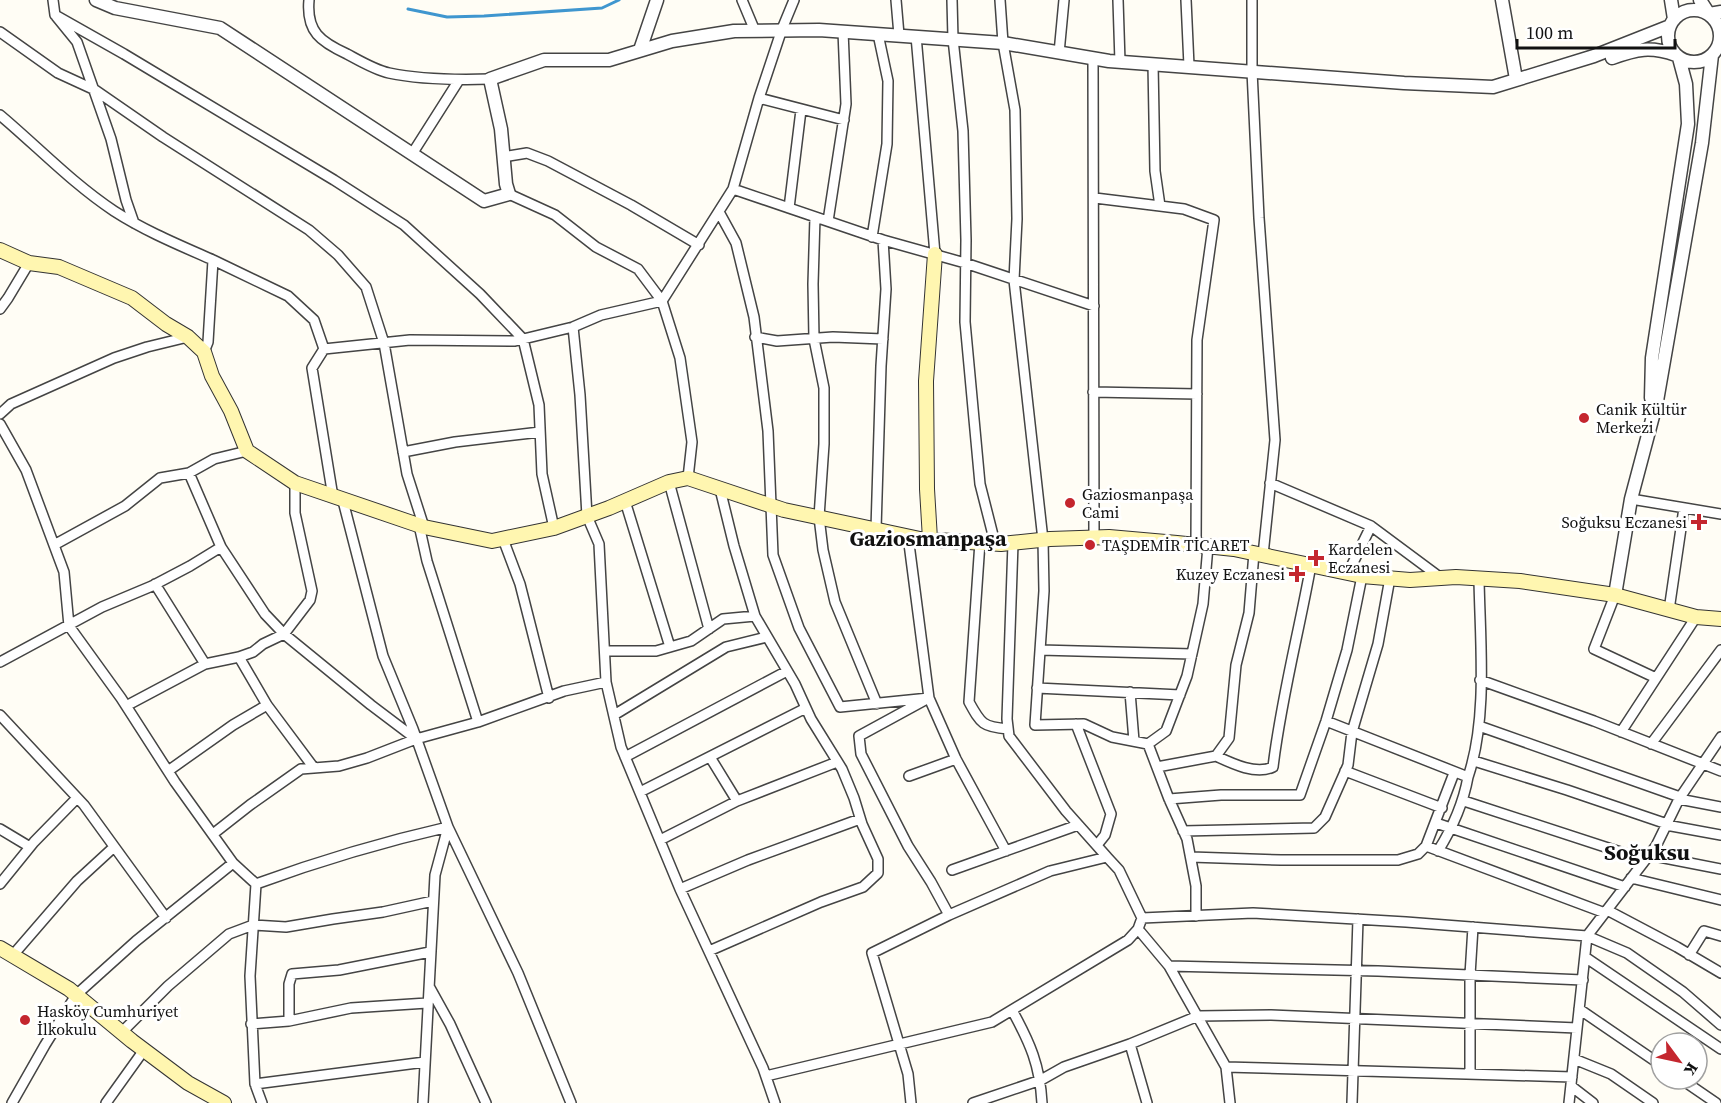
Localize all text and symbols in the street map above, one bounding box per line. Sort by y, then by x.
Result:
scale bar [1517,12,1674,50]
text: 100 m [1526,20,1573,45]
place label: Canik Kültür Merkezi [1596,398,1687,438]
marker: Canik Kültür Merkezi [1577,411,1591,425]
place label: Gaziosmanpaşa Cami [1082,483,1194,523]
marker: Gaziosmanpaşa Cami [1063,496,1077,510]
place label: Soğuksu Eczanesi [1561,511,1687,533]
marker: Soğuksu Eczanesi [1692,515,1706,529]
district label: Gaziosmanpaşa [849,523,1007,553]
place label: TAŞDEMİR TİCARET [1102,534,1250,556]
marker: TAŞDEMİR TİCARET [1083,538,1097,552]
place label: Kardelen Eczanesi [1328,538,1393,578]
marker: Kardelen Eczanesi [1309,551,1323,565]
place label: Kuzey Eczanesi [1176,563,1285,585]
marker: Kuzey Eczanesi [1290,567,1304,581]
district label: Soğuksu [1604,837,1690,867]
place label: Hasköy Cumhuriyet İlkokulu [37,1000,179,1040]
marker: Hasköy Cumhuriyet İlkokulu [18,1013,32,1027]
north arrow [1649,1031,1709,1091]
text: K [1679,1059,1704,1081]

